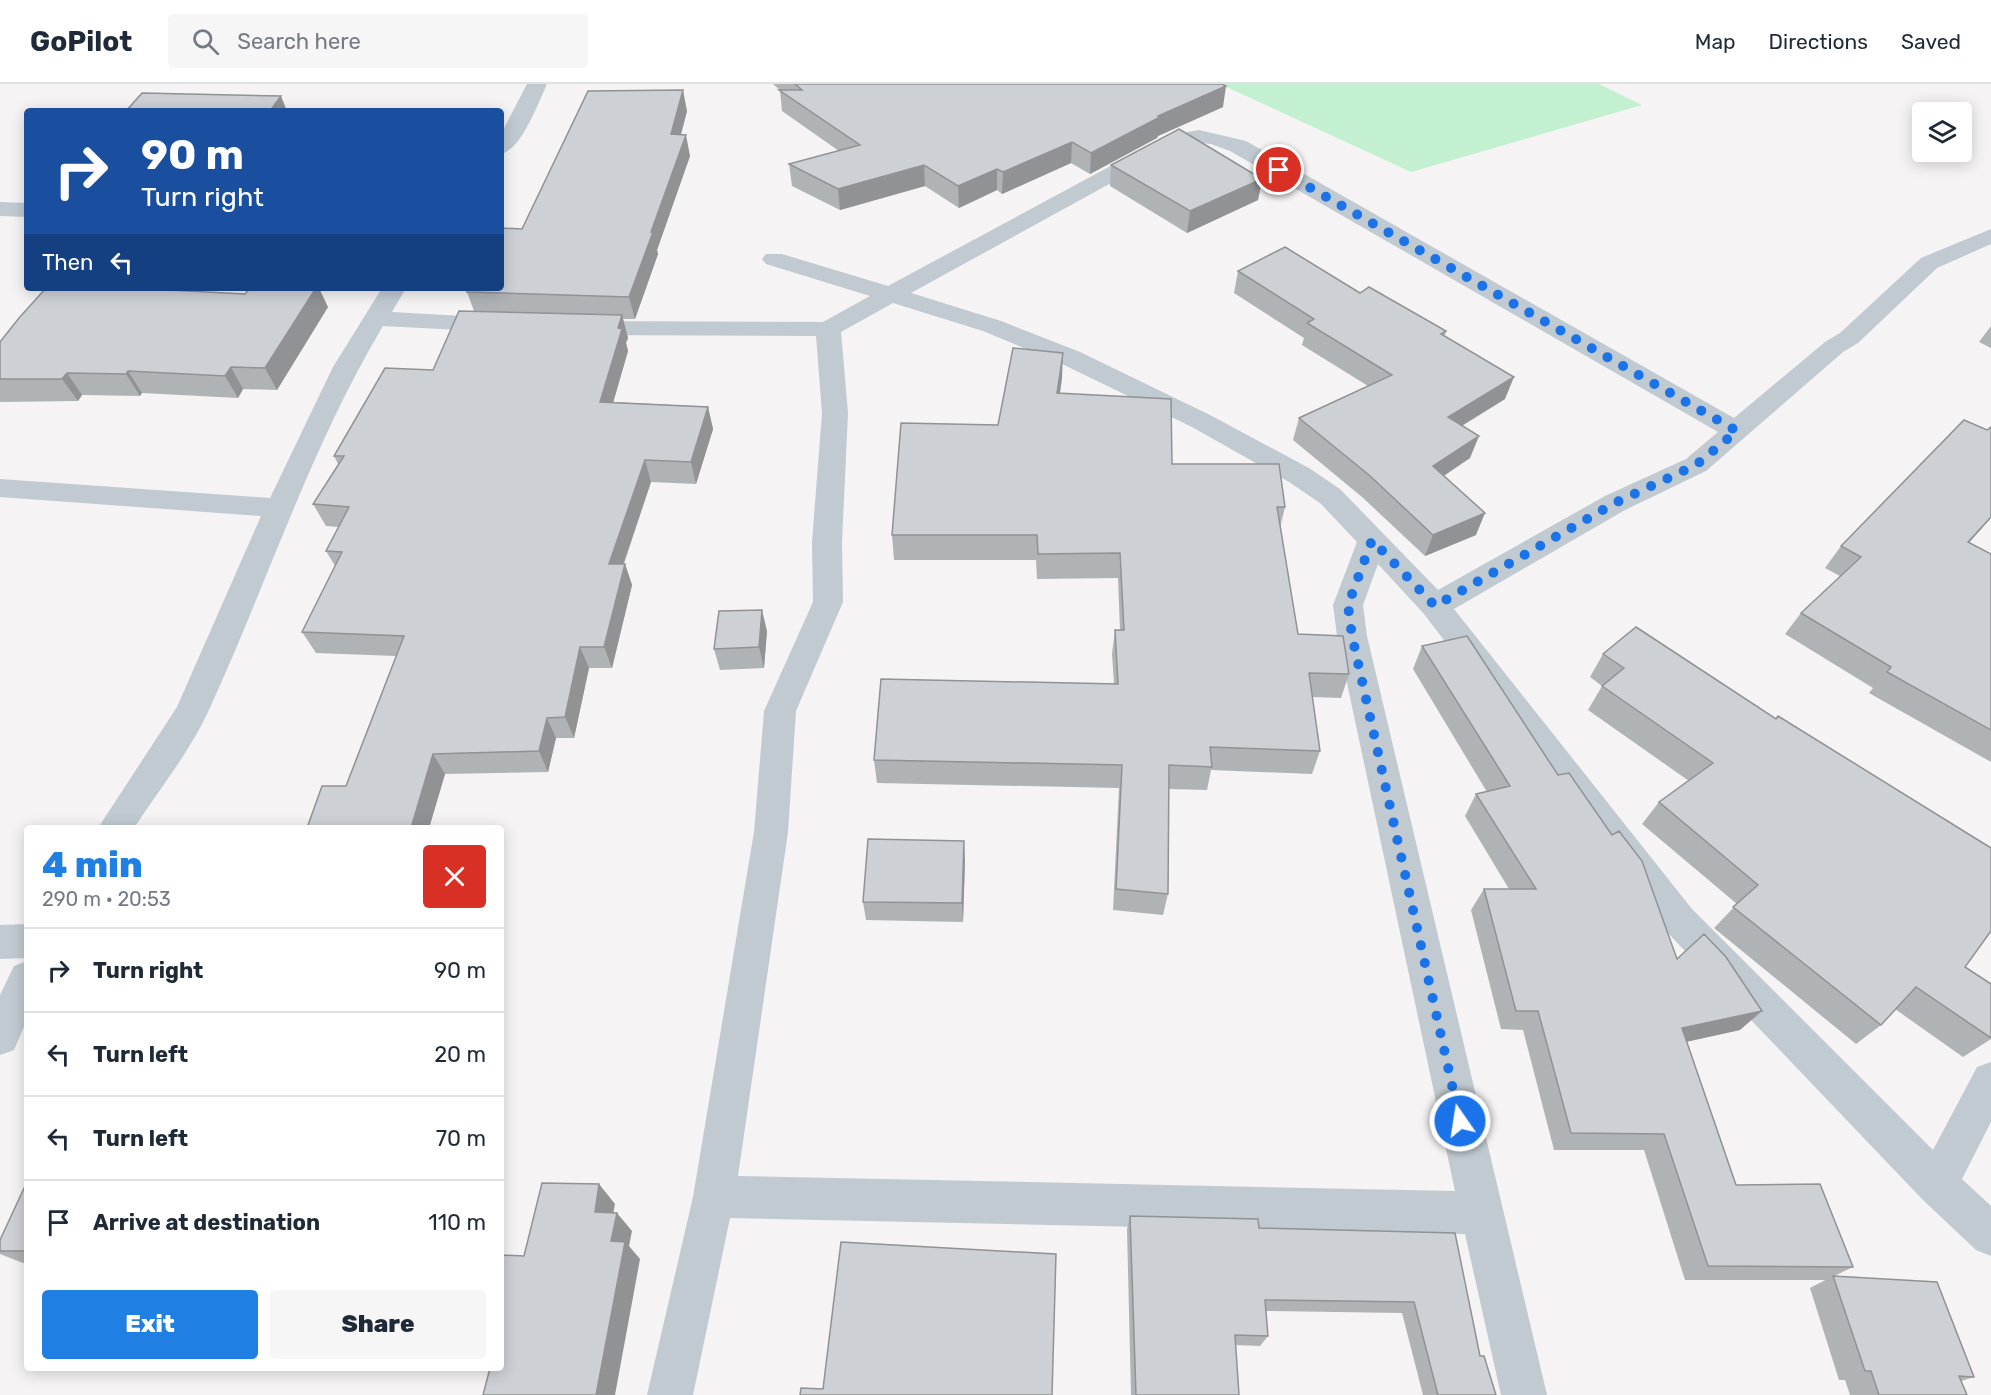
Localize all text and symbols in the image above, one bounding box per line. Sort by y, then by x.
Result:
search box [168,14,588,68]
text: GoPilot [30,25,132,58]
icon: search [189,25,222,58]
text: Search here [237,28,361,55]
text: Map [1695,29,1736,54]
text: Directions [1769,29,1868,54]
text: Saved [1901,29,1961,54]
map controls [1912,102,1972,162]
button: layers [1912,102,1972,162]
text: 90 m [141,130,244,180]
icon: right [42,132,120,210]
pin [1253,144,1304,195]
icon: arrive [1262,153,1295,186]
text: Turn right [141,181,264,213]
icon: left [105,246,138,279]
text: Then [42,249,93,276]
text: 4 min [42,843,143,886]
button: close [423,845,486,908]
text: 290 m · 20:53 [42,887,171,911]
icon: right [42,954,75,987]
text: Turn right [93,957,203,984]
text: 90 m [434,957,486,984]
icon: left [42,1038,75,1071]
text: Turn left [93,1041,188,1068]
text: 20 m [434,1041,486,1068]
position arrow [1428,1089,1492,1153]
icon: left [42,1122,75,1155]
text: Turn left [93,1125,188,1152]
text: 70 m [436,1125,486,1152]
icon: arrive [42,1206,75,1239]
text: Arrive at destination [93,1209,320,1236]
text: 110 m [428,1209,486,1236]
button: Exit [42,1290,258,1359]
button: Share [270,1290,486,1359]

